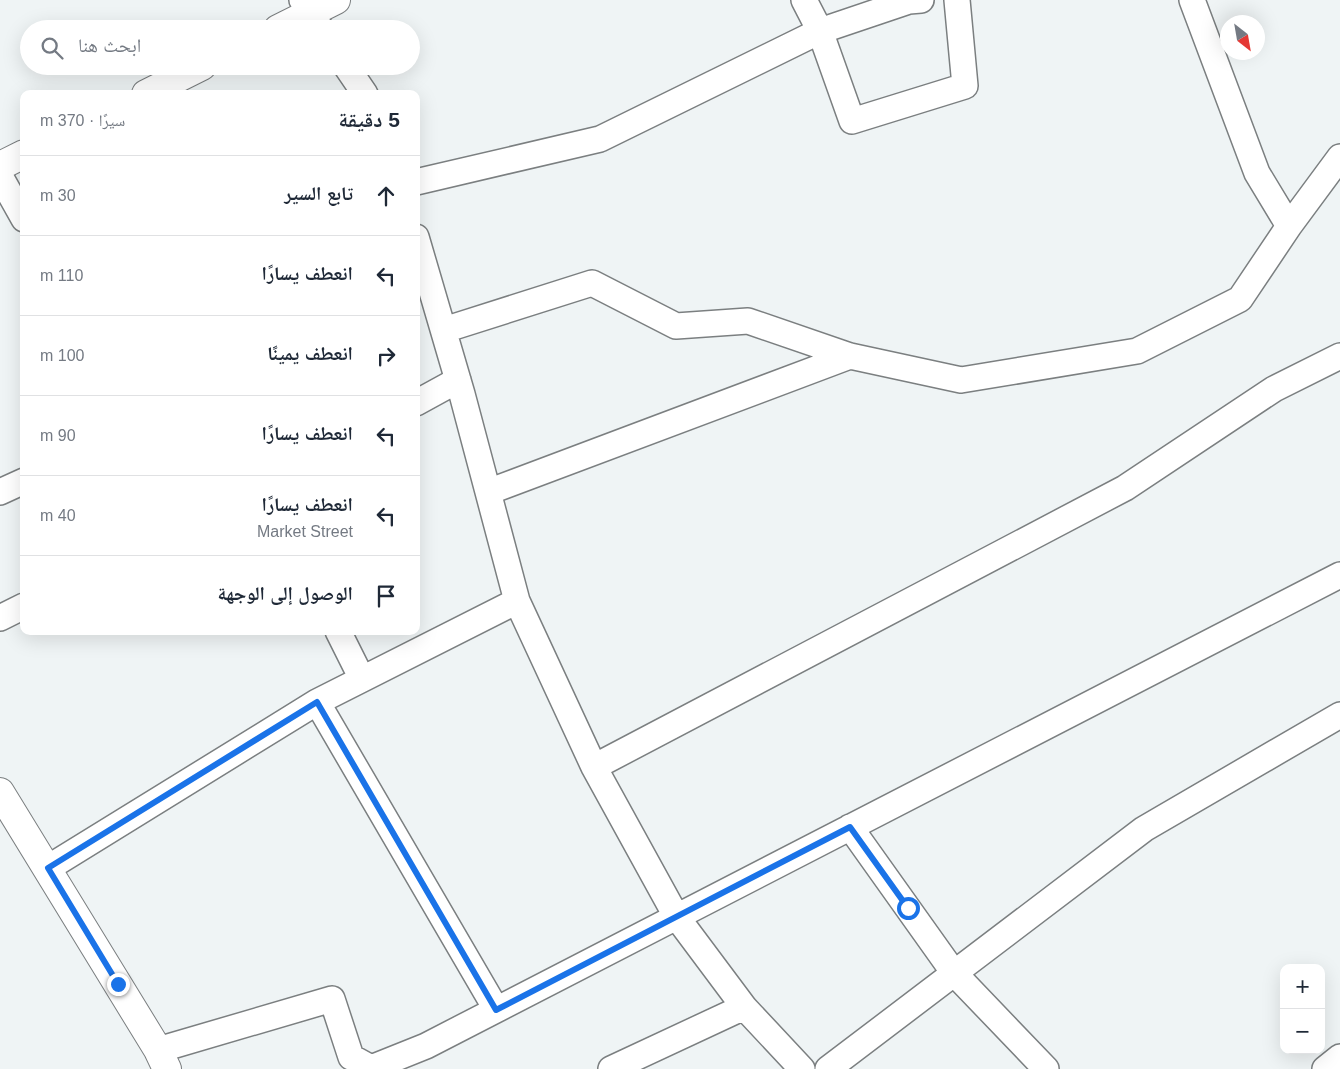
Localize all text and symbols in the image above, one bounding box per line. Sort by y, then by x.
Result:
north arrow [1220,15,1265,60]
search box [20,20,420,75]
icon: search [38,34,66,62]
text: ابحث هنا [78,35,141,56]
text: 5 دقيقة [338,108,400,131]
text: سيرًا · 370 m [40,112,125,129]
icon: ahead [372,182,400,210]
text: تابع السير [284,183,353,204]
text: 30 m [40,187,76,204]
icon: left [372,262,400,290]
text: انعطف يسارًا [262,263,353,284]
text: 110 m [40,267,83,284]
icon: right [372,342,400,370]
text: انعطف يمينًا [267,343,353,364]
text: 100 m [40,347,84,364]
icon: left [372,422,400,450]
text: انعطف يسارًا [262,423,353,444]
text: 90 m [40,427,76,444]
text: انعطف يسارًا [262,494,353,515]
icon: left [372,502,400,530]
text: 40 m [40,507,76,524]
text: Market Street [257,523,353,540]
icon: arrive [372,582,400,610]
text: الوصول إلى الوجهة [217,583,353,604]
route start [897,897,920,920]
map controls [1280,964,1325,1054]
button: + [1280,964,1325,1009]
route end [107,973,130,996]
button: − [1280,1009,1325,1054]

